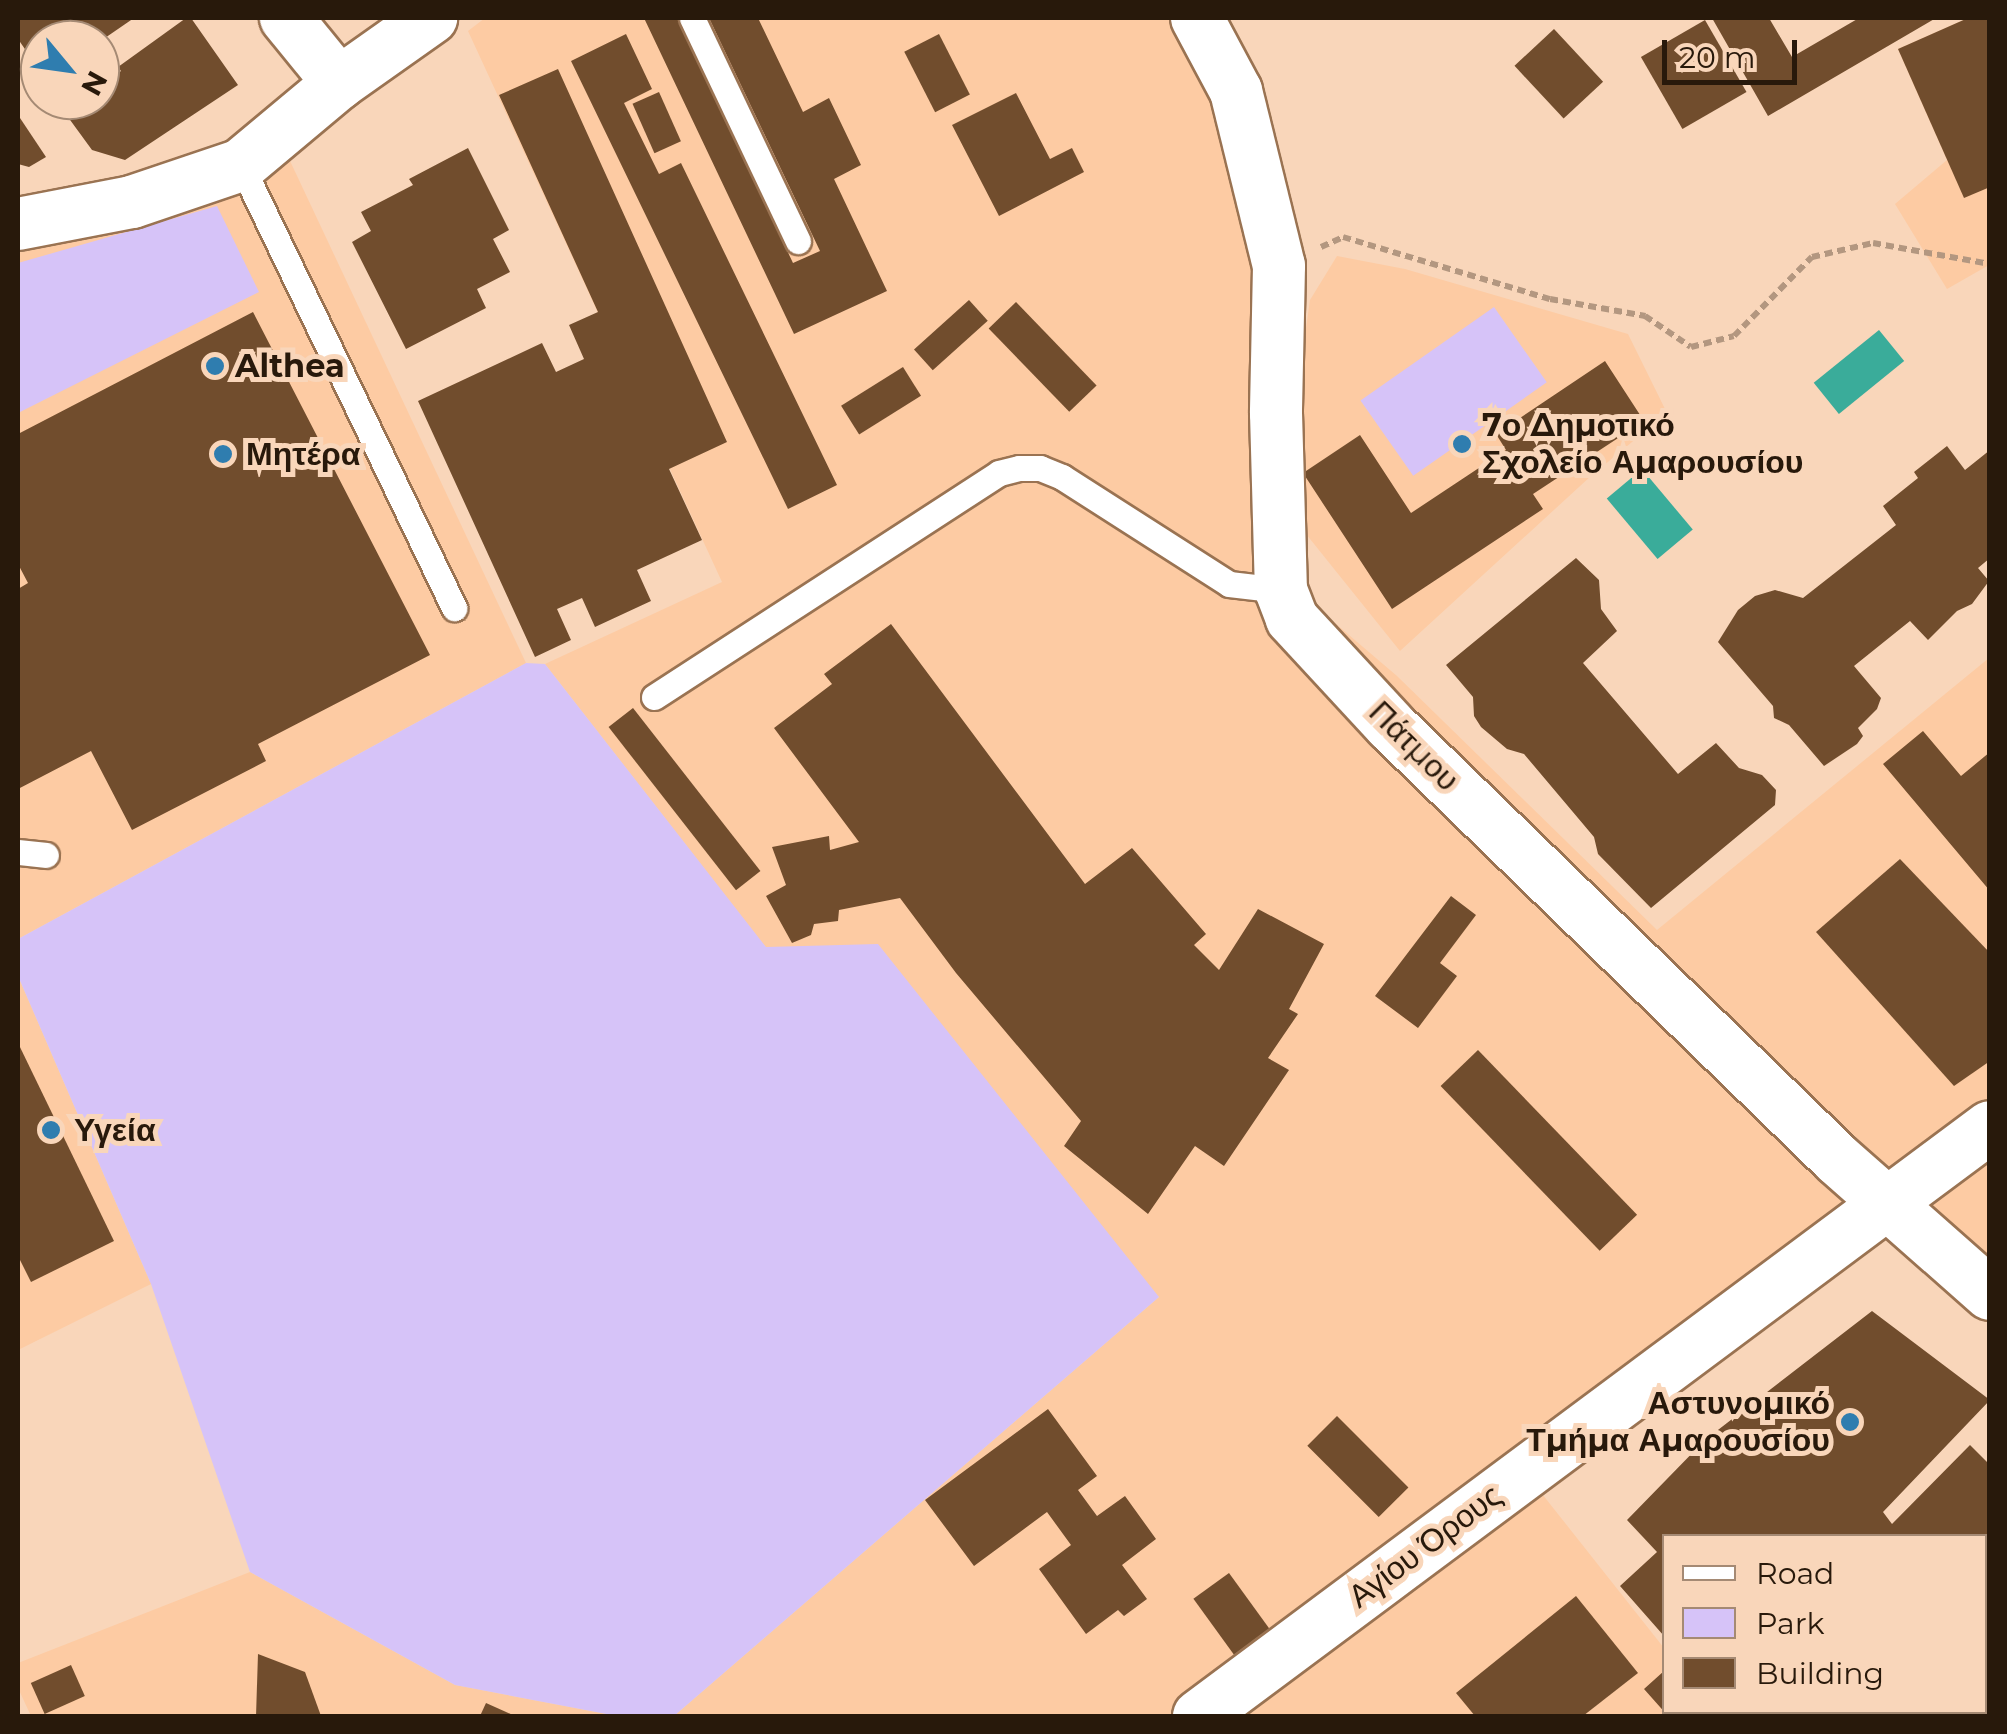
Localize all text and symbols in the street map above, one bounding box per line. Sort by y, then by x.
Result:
north arrow [20,20,120,120]
scale bar [1667,20,1802,82]
text: 20 m [1679,39,1756,76]
text: N [74,65,115,102]
place label: Althea [235,347,345,385]
marker: Althea [204,355,226,377]
place label: 7ο Δημοτικό Σχολείο Αμαρουσίου [1482,407,1803,482]
marker: 7ο Δημοτικό Σχολείο Αμαρουσίου [1451,433,1473,455]
place label: Μητέρα [246,435,360,473]
marker: Μητέρα [210,441,236,467]
street label: Πάτμου [1361,693,1467,799]
place label: Υγεία [74,1111,156,1149]
marker: Υγεία [38,1117,64,1143]
place label: Αστυνομικό Τμήμα Αμαρουσίου [1526,1385,1830,1460]
marker: Αστυνομικό Τμήμα Αμαρουσίου [1839,1411,1861,1433]
street label: Αγίου Όρους [1341,1476,1509,1616]
legend [1662,1534,1987,1714]
text: Road [1756,1555,1834,1592]
text: Park [1756,1605,1825,1642]
text: Building [1756,1655,1884,1692]

